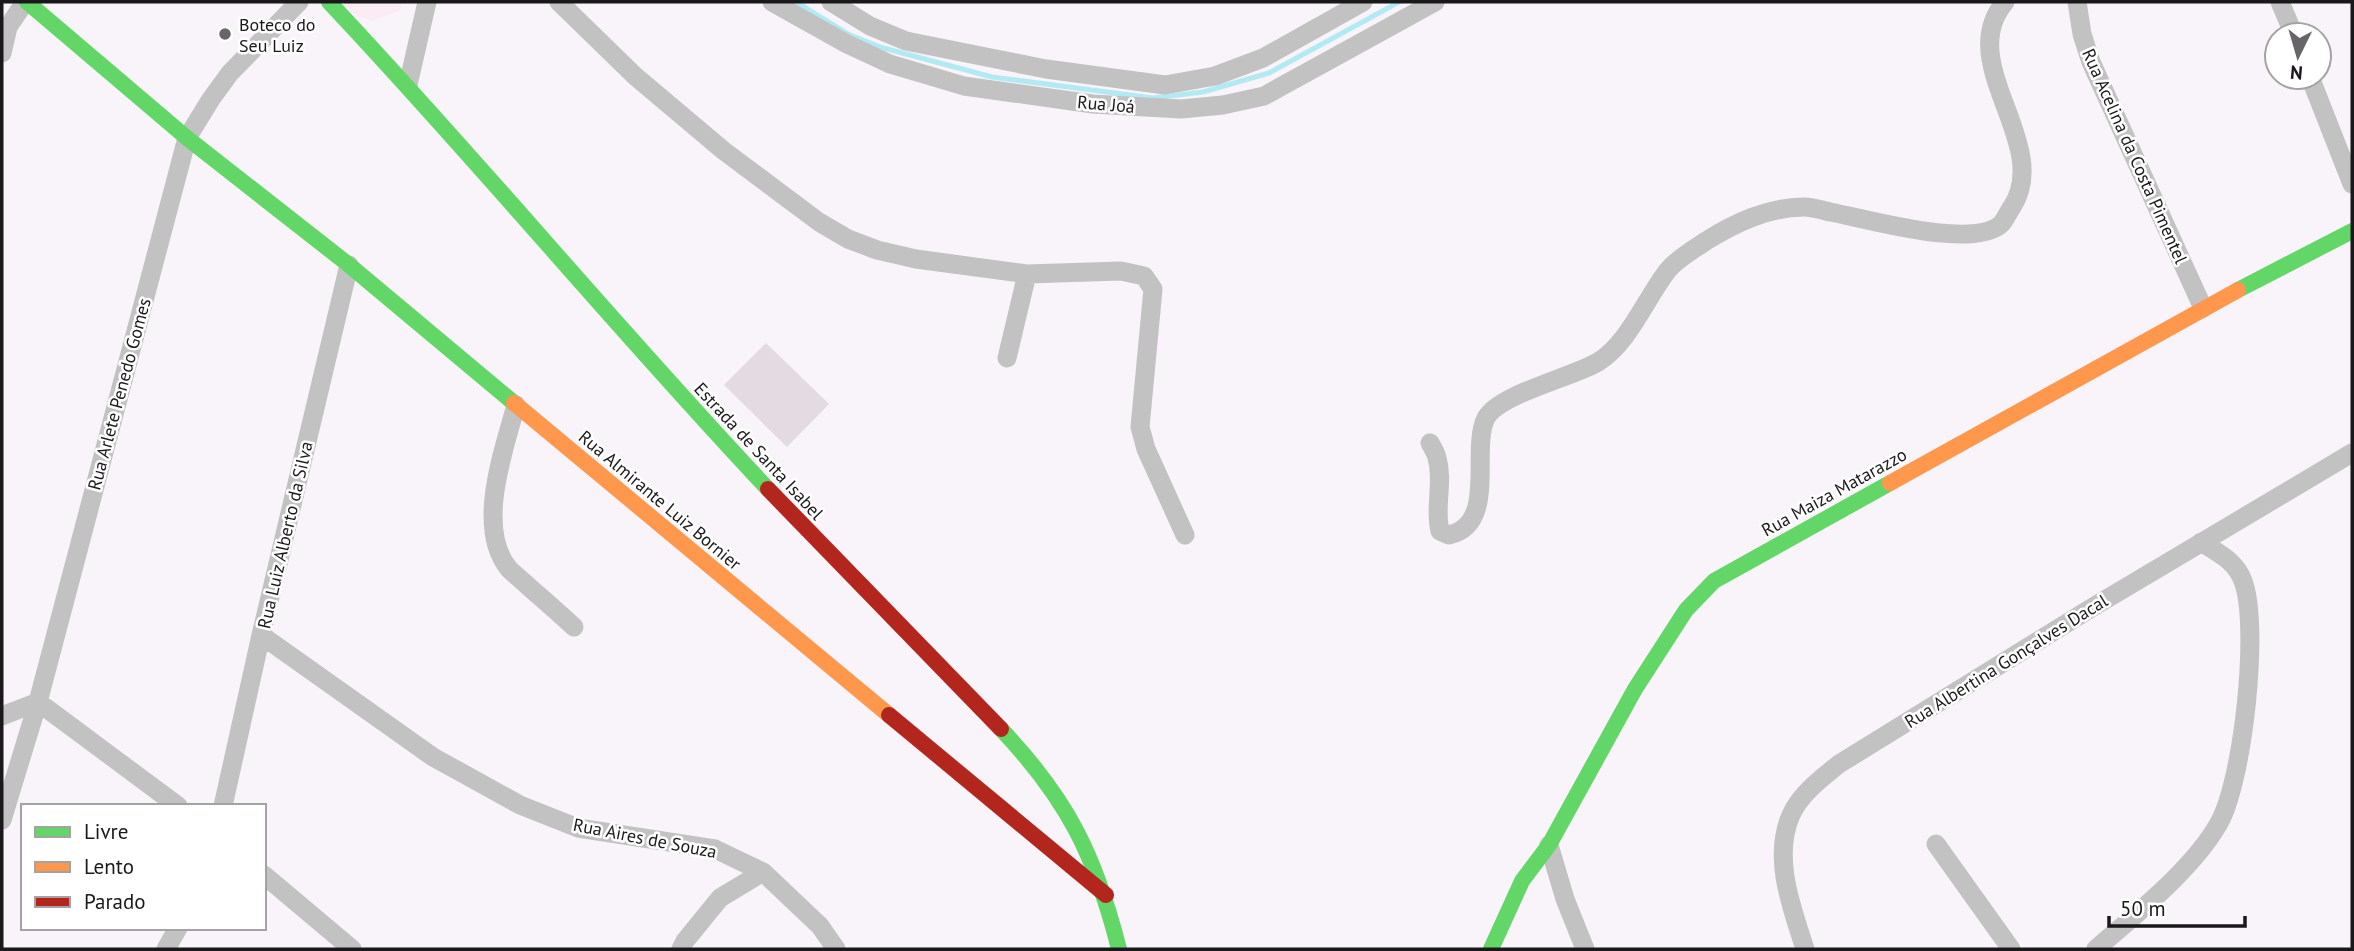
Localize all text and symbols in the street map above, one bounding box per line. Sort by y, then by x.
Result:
place label: Boteco do Seu Luiz [239,13,316,57]
north arrow [2263,21,2333,91]
marker: Boteco do Seu Luiz [217,26,233,42]
street label: Rua Acelina da Costa Pimentel [2077,45,2193,268]
text: N [2289,60,2304,85]
street label: Rua Joá [1076,90,1136,118]
street label: Rua Arlete Penedo Gomes [82,295,156,493]
street label: Estrada de Santa Isabel [689,378,829,525]
street label: Rua Almirante Luiz Bornier [574,425,746,575]
street label: Rua Luiz Alberto da Silva [252,439,318,631]
street label: Rua Maiza Matarazzo [1757,443,1911,541]
street label: Rua Albertina Gonçalves Dacal [1900,589,2112,733]
legend [21,804,266,930]
street label: Rua Aires de Souza [571,813,719,863]
text: Livre [84,818,128,845]
text: Lento [84,853,134,880]
scale bar [2109,884,2246,928]
text: Parado [84,888,146,915]
text: 50 m [2120,895,2166,922]

